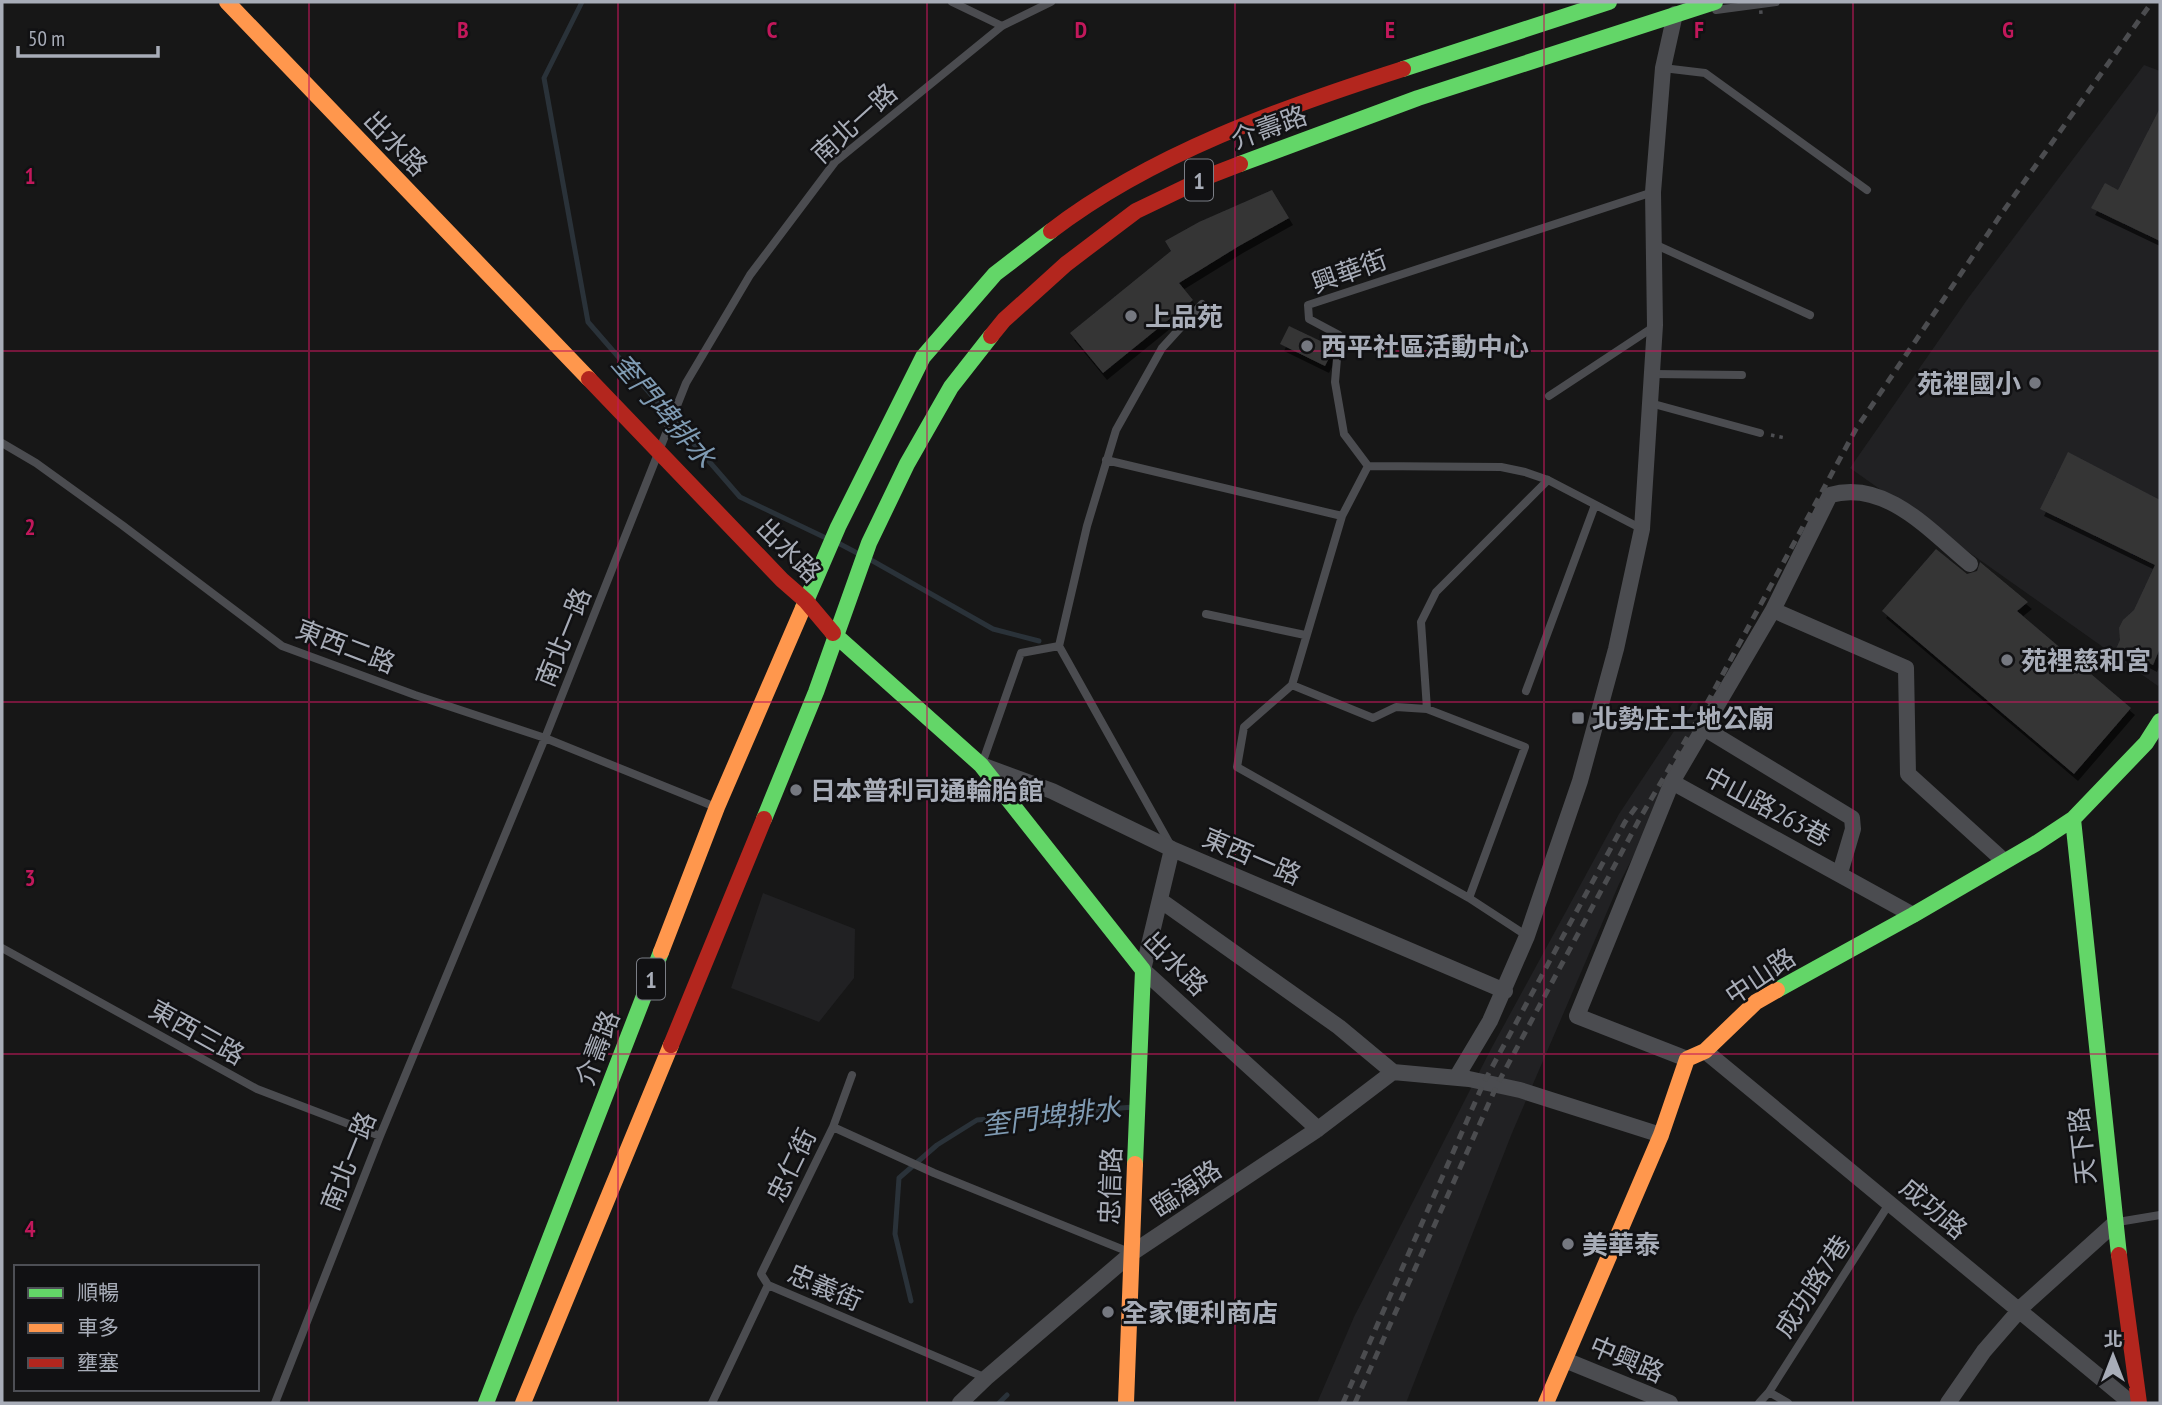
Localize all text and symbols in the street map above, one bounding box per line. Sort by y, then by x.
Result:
scale bar [18,14,158,58]
text: B [457,15,469,44]
text: C [767,15,778,44]
text: D [1075,15,1087,44]
text: E [1385,15,1395,44]
text: F [1694,15,1704,44]
text: G [2002,15,2014,44]
text: 50 m [28,25,65,52]
street label: 南北一路 [804,76,904,170]
street label: 介壽路 [1227,98,1311,156]
street label: 出水路 [357,103,435,183]
road number: 1 [1185,160,1213,200]
text: 1 [25,161,36,190]
street label: 興華街 [1307,242,1391,300]
place label: 上品苑 [1145,300,1223,333]
marker: 上品苑 [1123,308,1139,324]
place label: 西平社區活動中心 [1321,330,1529,363]
marker: 西平社區活動中心 [1299,338,1315,354]
water label: 奎門埤排水 [604,345,725,476]
place label: 苑裡國小 [1917,367,2021,400]
marker: 苑裡國小 [2027,375,2043,391]
street label: 出水路 [750,511,828,589]
text: 2 [25,512,36,541]
street label: 南北一路 [528,583,598,691]
street label: 東西二路 [292,612,400,680]
place label: 苑裡慈和宮 [2021,644,2151,677]
marker: 苑裡慈和宮 [1999,652,2015,668]
place label: 北勢庄土地公廟 [1592,702,1774,735]
marker: 北勢庄土地公廟 [1570,710,1586,726]
street label: 中山路263巷 [1698,759,1836,853]
place label: 日本普利司通輪胎館 [810,774,1044,807]
marker: 日本普利司通輪胎館 [788,782,804,798]
street label: 東西一路 [1198,820,1306,892]
text: 3 [25,863,36,892]
street label: 出水路 [1137,924,1215,1002]
street label: 中山路 [1718,941,1802,1011]
road number: 1 [637,959,665,1000]
street label: 東西三路 [144,992,250,1072]
street label: 介壽路 [568,1006,626,1090]
water label: 奎門埤排水 [979,1089,1125,1143]
street label: 天下路 [2062,1105,2102,1187]
street label: 南北一路 [313,1107,383,1215]
street label: 忠仁街 [759,1123,823,1207]
street label: 忠信路 [1092,1146,1128,1226]
street label: 臨海路 [1144,1153,1228,1223]
street label: 成功路 [1894,1170,1974,1246]
text: 4 [25,1214,36,1243]
place label: 美華泰 [1582,1228,1660,1261]
street label: 成功路7巷 [1767,1228,1857,1344]
marker: 美華泰 [1560,1236,1576,1252]
street label: 忠義街 [783,1257,867,1317]
legend [14,1265,259,1391]
text: 順暢 [77,1279,119,1306]
place label: 全家便利商店 [1122,1296,1278,1329]
marker: 全家便利商店 [1100,1304,1116,1320]
text: 車多 [77,1314,119,1341]
north arrow [2078,1321,2148,1391]
text: 北 [2103,1327,2123,1351]
street label: 中興路 [1585,1329,1669,1389]
text: 壅塞 [77,1349,119,1376]

